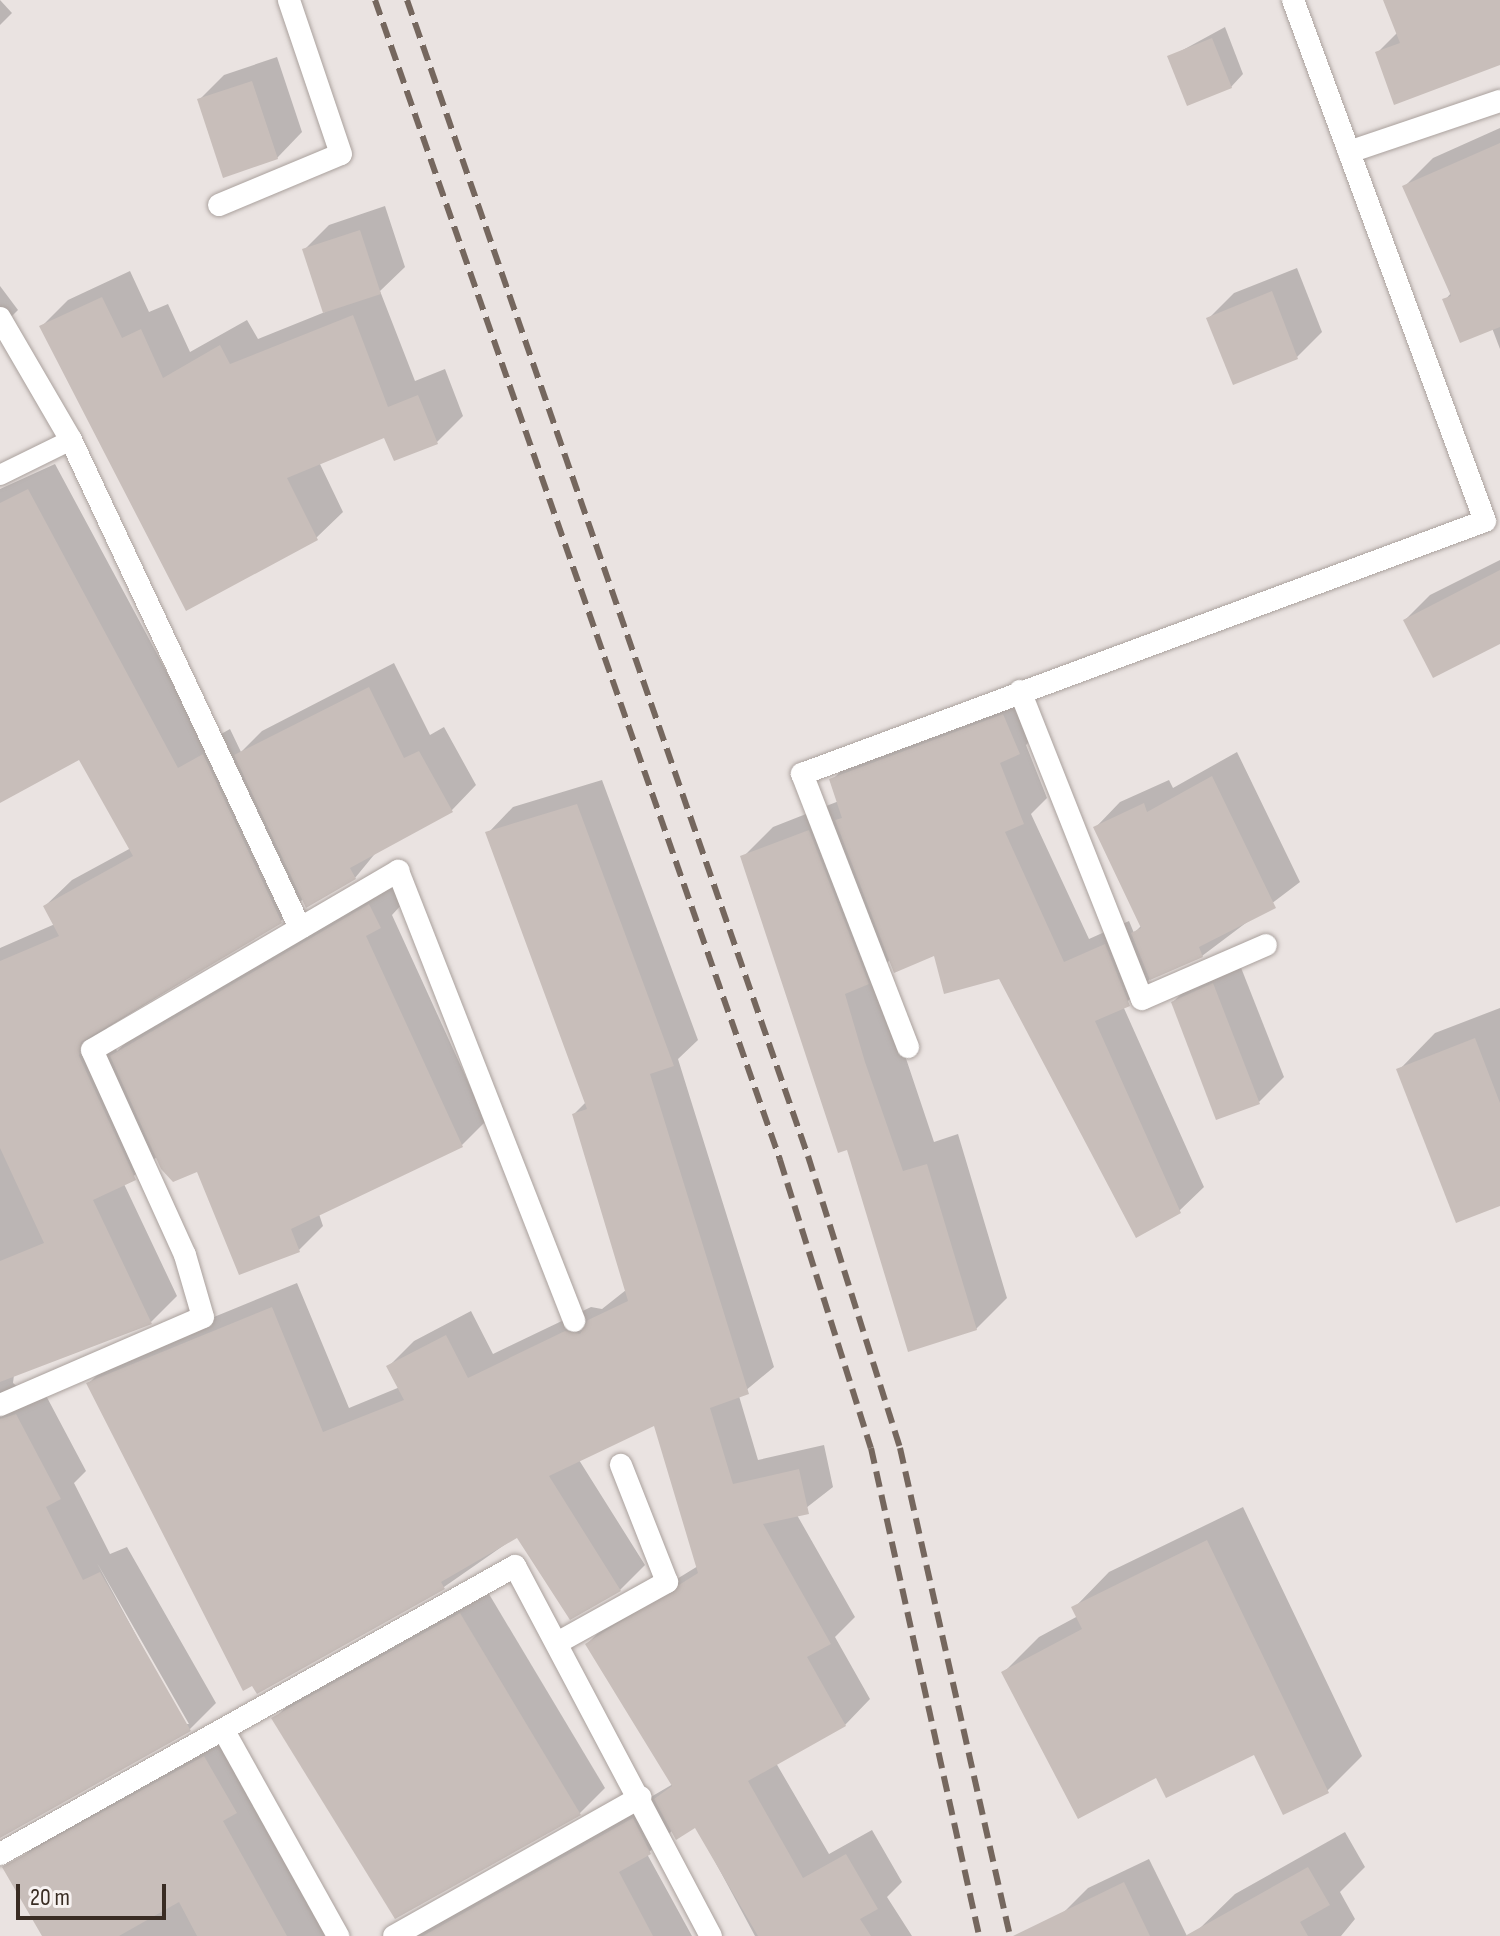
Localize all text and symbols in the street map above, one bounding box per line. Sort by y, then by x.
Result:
scale bar [20,1868,170,1918]
text: 20 m [30,1883,70,1912]

